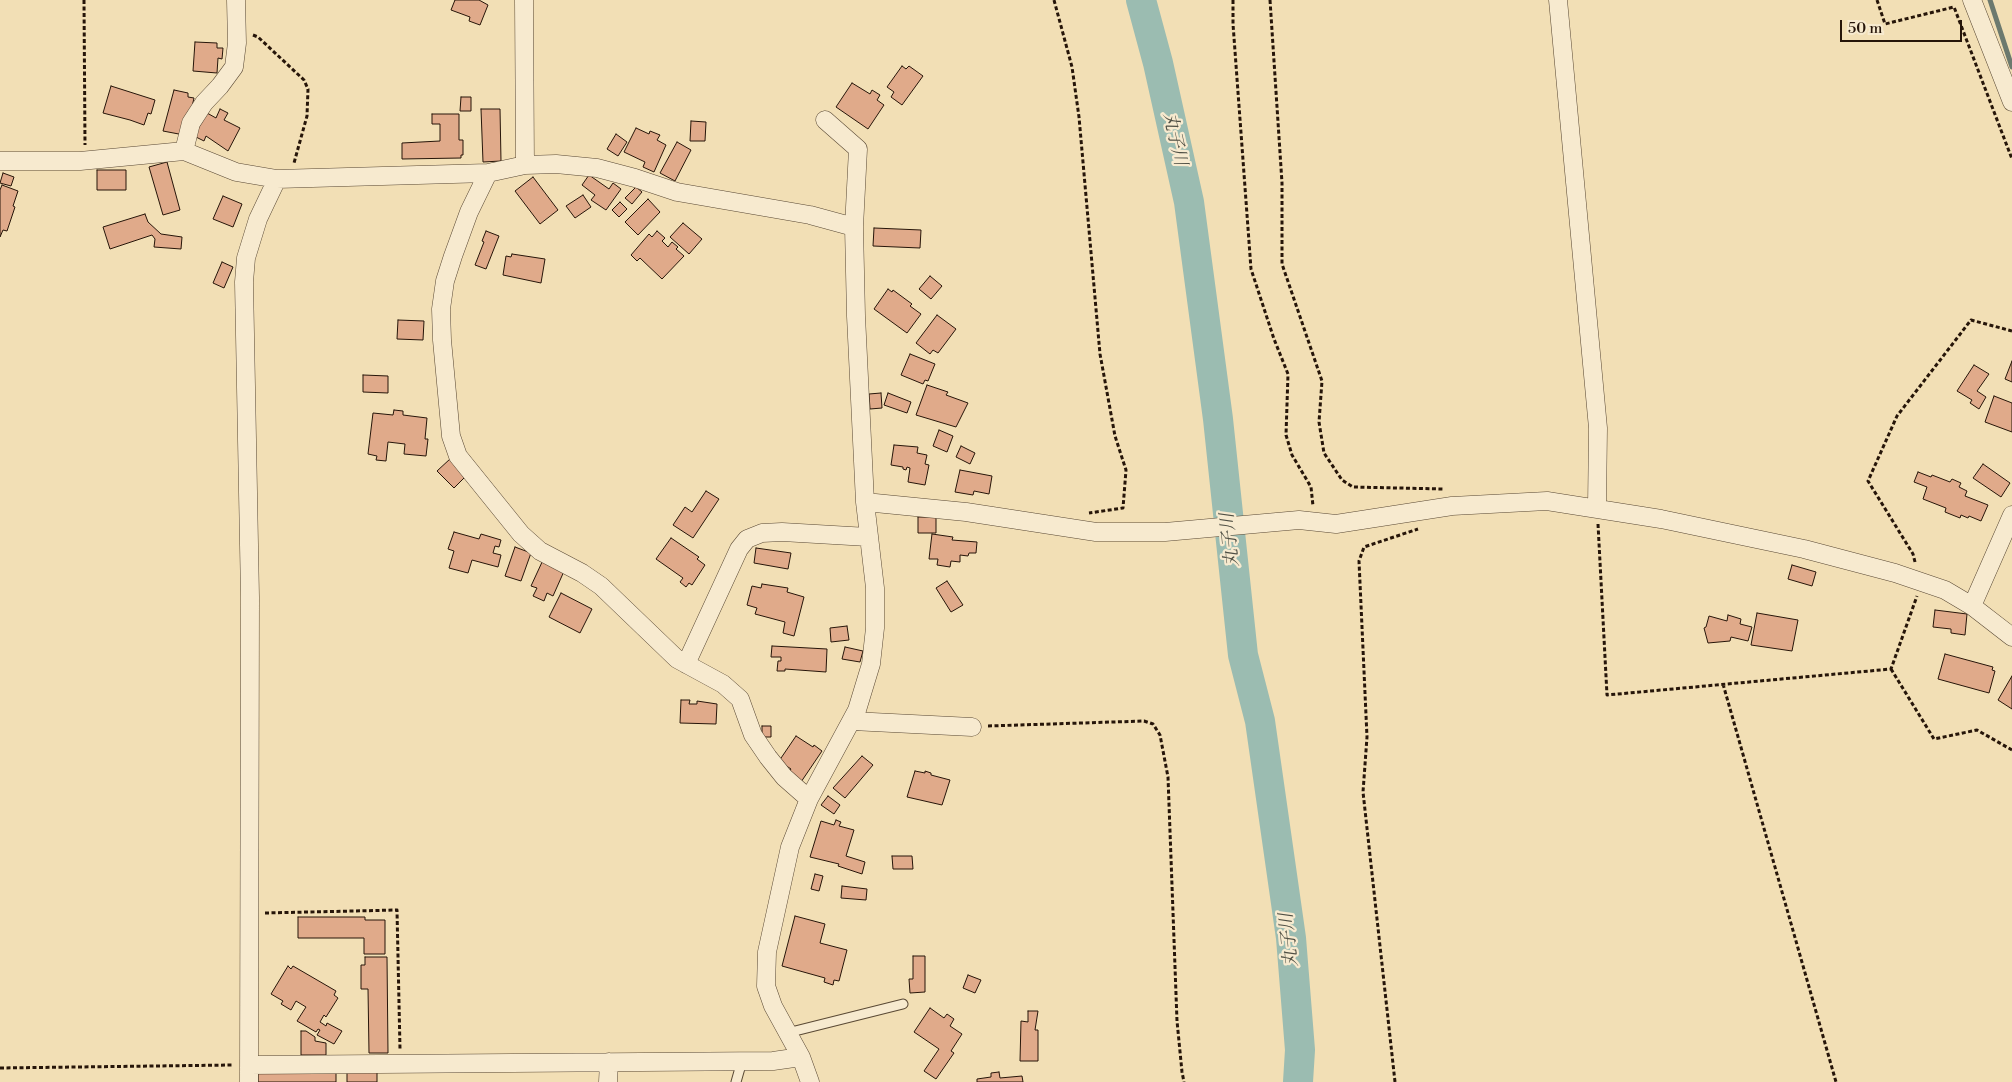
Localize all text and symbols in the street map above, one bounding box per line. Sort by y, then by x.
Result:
scale bar [1842,10,1964,42]
text: 50 m [1848,19,1882,38]
water label: 丸子川 [1157,110,1191,168]
water label: 丸子川 [1217,512,1245,568]
water label: 丸子川 [1276,912,1304,968]

